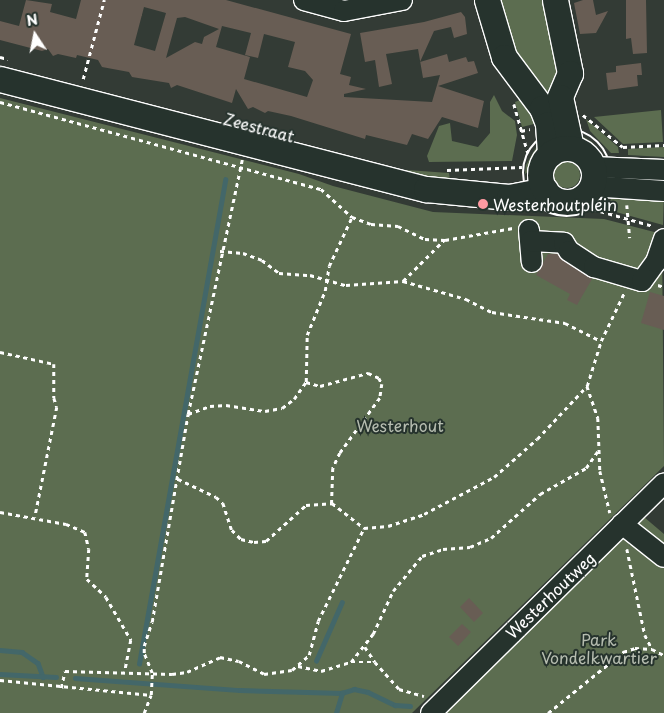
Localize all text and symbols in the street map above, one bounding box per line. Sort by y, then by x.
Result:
text: N [25,8,39,31]
north arrow [10,10,60,60]
street label: Zeestraat [222,108,296,146]
place label: Westerhoutplein [493,194,617,214]
marker: Westerhoutplein [477,198,489,210]
park label: Westerhout [356,415,444,435]
street label: Westerhoutweg [501,548,599,642]
park label: Park Vondelkwartier [541,629,657,667]

